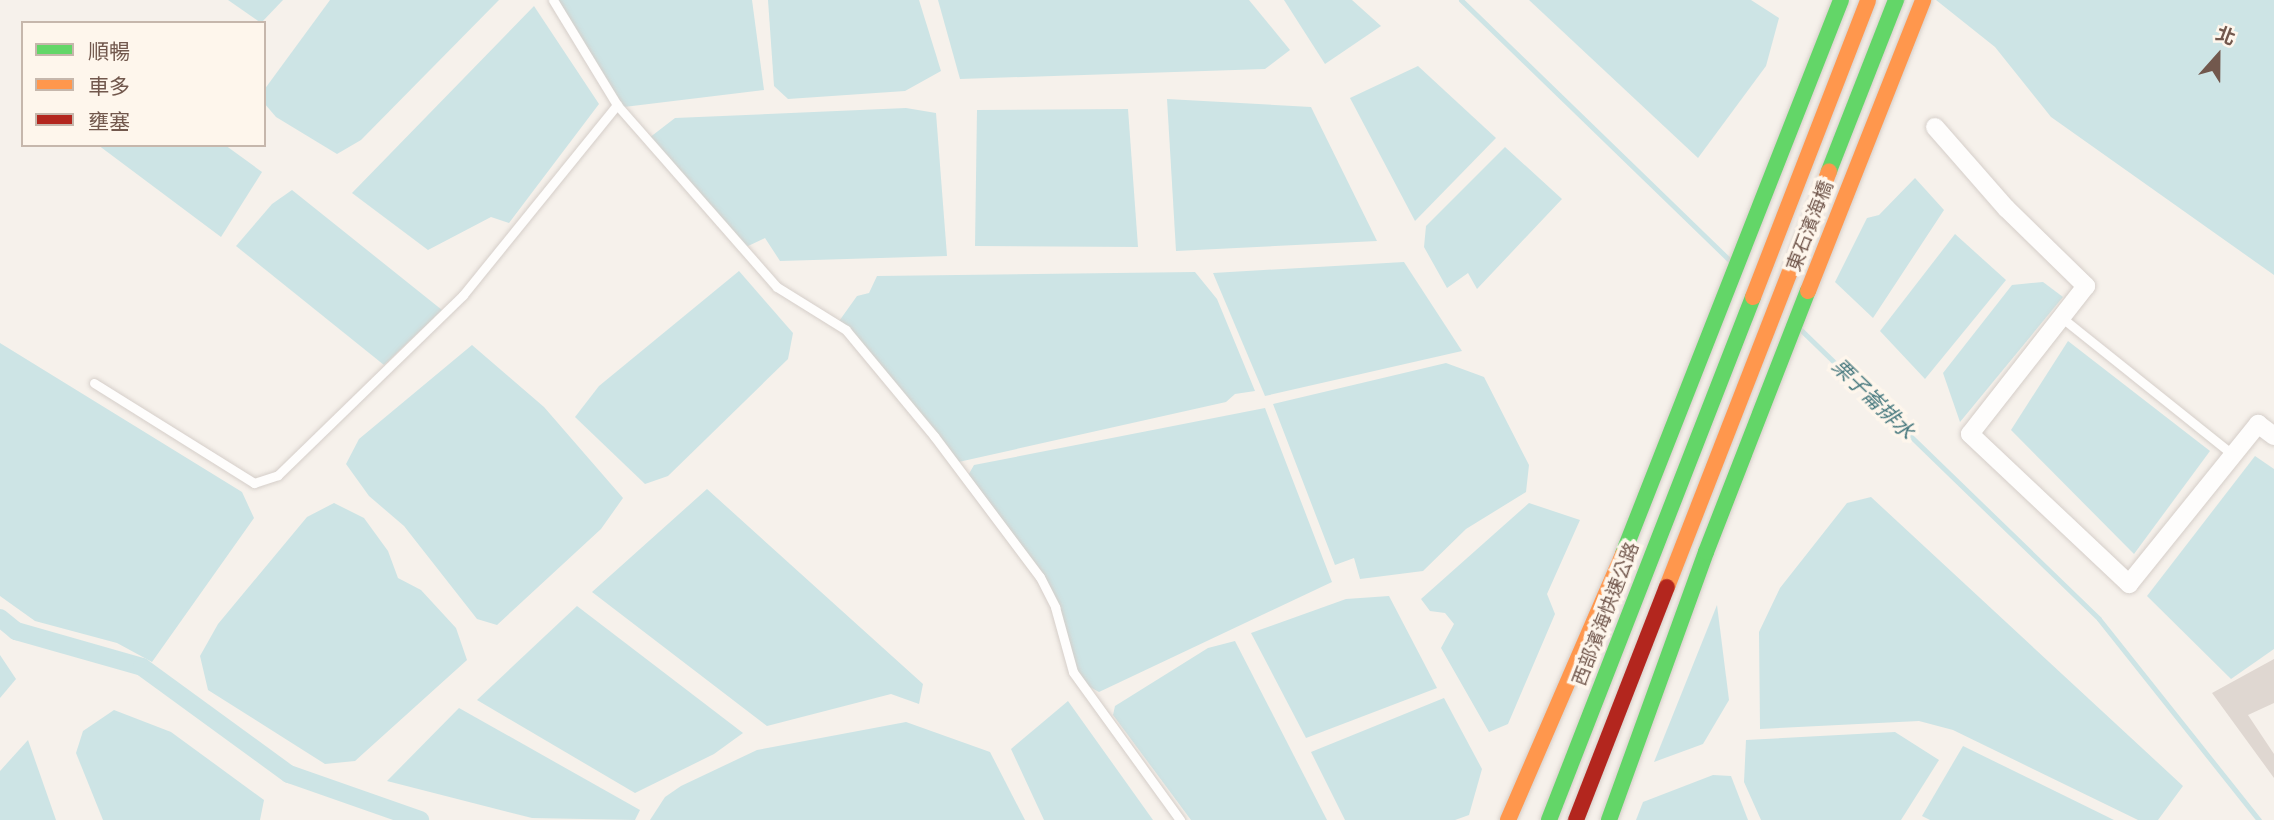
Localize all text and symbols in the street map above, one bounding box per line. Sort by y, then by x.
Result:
legend [21,21,266,147]
north arrow [2183,21,2253,91]
text: 北 [2213,23,2238,49]
text: 順暢 [88,40,130,63]
text: 車多 [88,75,130,98]
text: 壅塞 [88,110,130,133]
street label: 東石濱海橋 [1782,178,1838,274]
water label: 栗子崙排水 [1826,353,1920,445]
street label: 西部濱海快速公路 [1568,539,1644,689]

